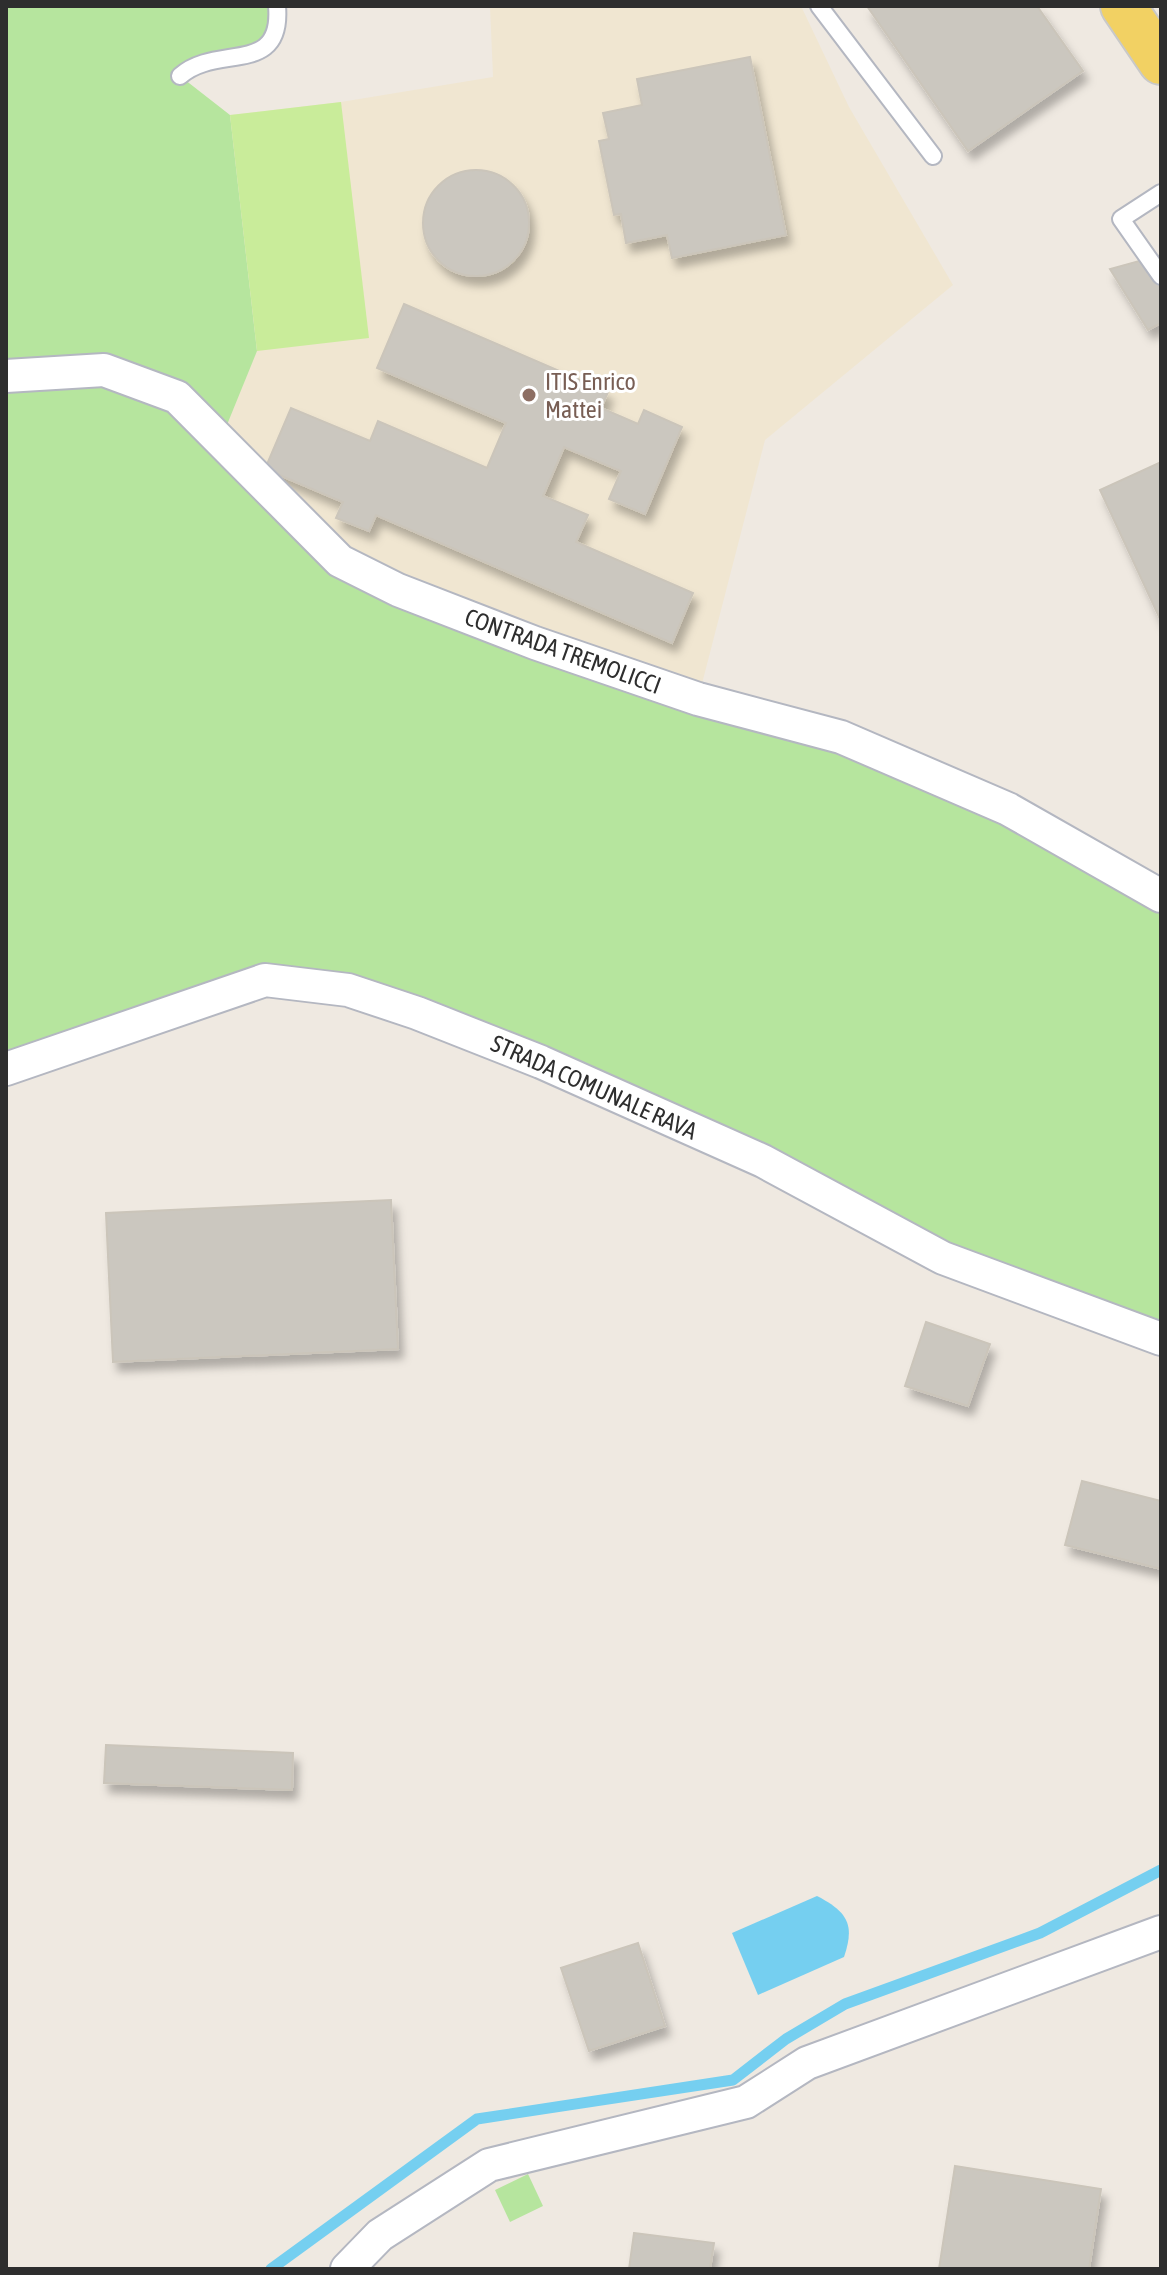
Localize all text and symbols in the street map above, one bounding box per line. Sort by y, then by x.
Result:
place label: ITIS Enrico Mattei [545,368,636,423]
marker: ITIS Enrico Mattei [520,386,538,404]
street label: CONTRADA TREMOLICCI [461,603,665,699]
street label: STRADA COMUNALE RAVA [487,1029,701,1145]

